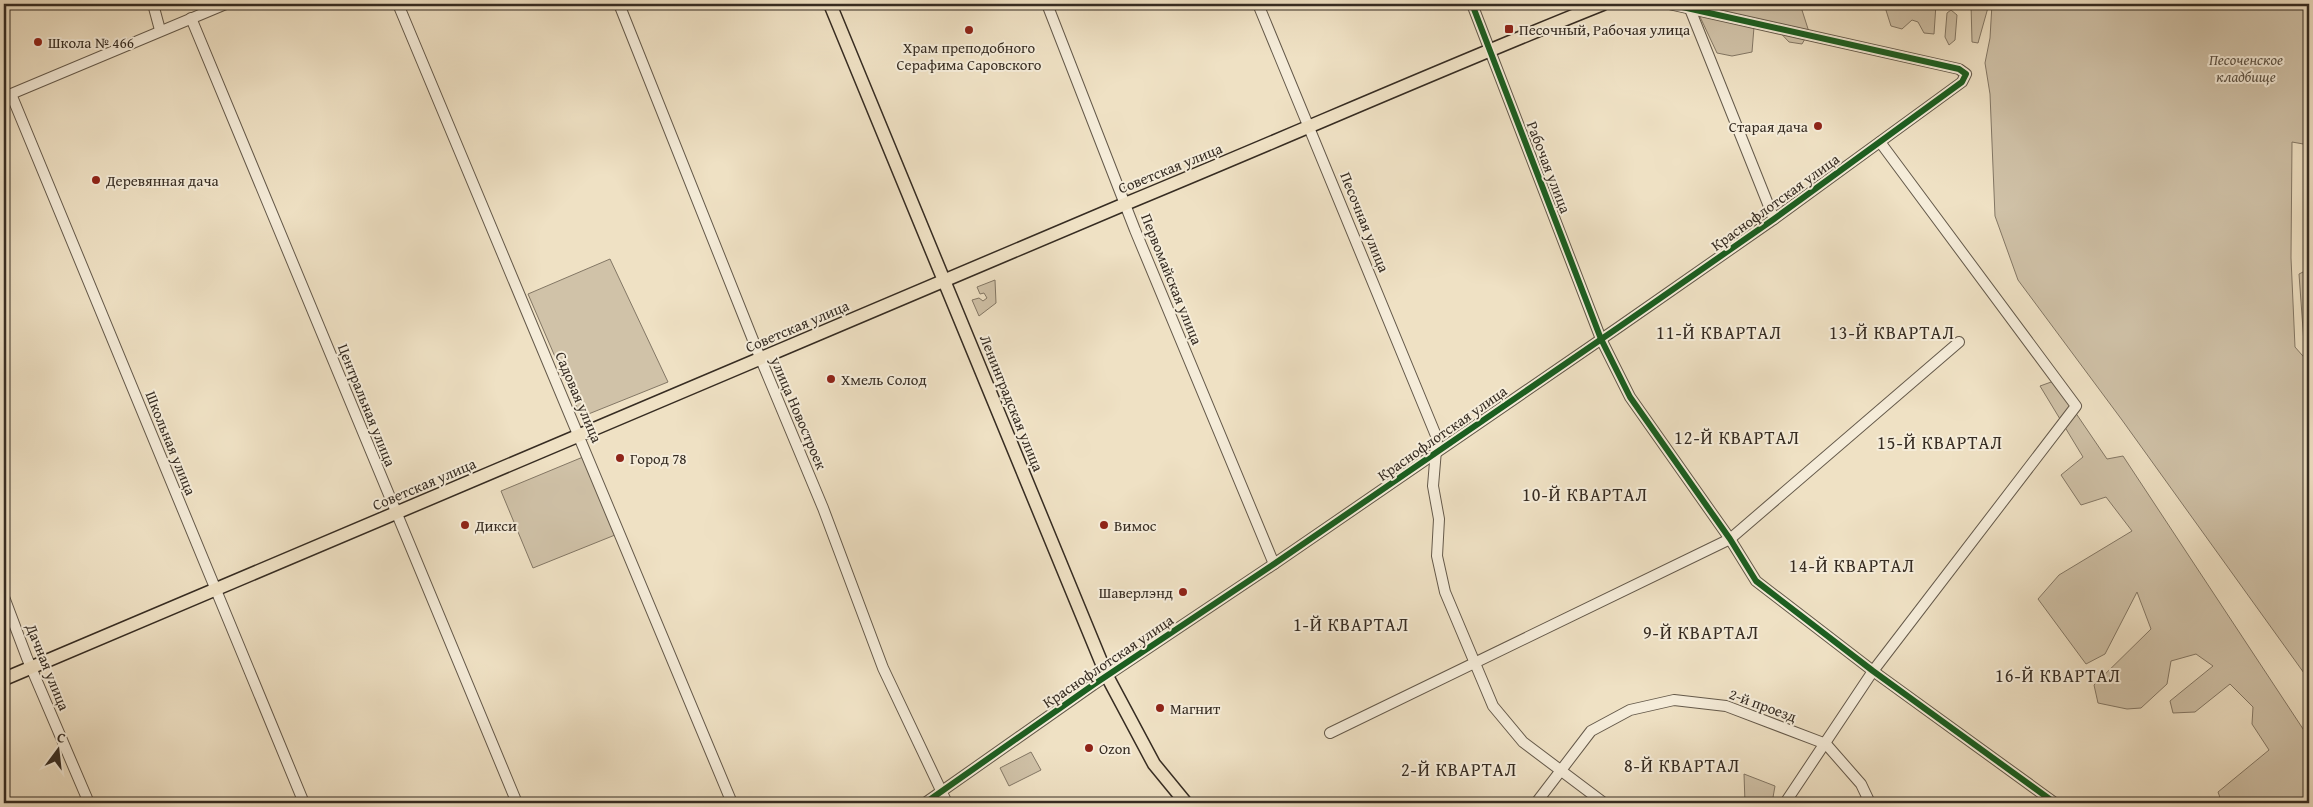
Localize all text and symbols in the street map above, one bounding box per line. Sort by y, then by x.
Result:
place label: Песочный, Рабочая улица [1519,19,1691,40]
marker: Песочный, Рабочая улица [1503,23,1515,35]
marker: Храм преподобного Серафима Саровского [963,24,975,36]
place label: Школа № 466 [48,32,134,53]
marker: Школа № 466 [32,36,44,48]
place label: Храм преподобного Серафима Саровского [896,37,1042,75]
park label: Песоченское кладбище [2209,49,2283,87]
place label: Старая дача [1729,116,1809,137]
street label: Рабочая улица [1522,118,1577,217]
marker: Старая дача [1812,120,1824,132]
street label: Советская улица [1115,137,1226,198]
street label: Краснофлотская улица [1707,148,1844,256]
street label: Песочная улица [1335,169,1395,276]
place label: Деревянная дача [105,170,219,191]
marker: Деревянная дача [90,174,102,186]
street label: Первомайская улица [1136,210,1208,348]
street label: Советская улица [742,294,853,357]
district label: 11-Й КВАРТАЛ [1656,319,1782,346]
district label: 13-Й КВАРТАЛ [1829,319,1955,346]
street label: Ленинградская улица [975,332,1049,475]
street label: Центральная улица [333,341,401,470]
street label: Садовая улица [550,348,608,447]
street label: улица Новостроек [765,352,832,473]
place label: Хмель Солод [841,369,927,390]
marker: Хмель Солод [825,373,837,385]
street label: Краснофлотская улица [1373,380,1512,486]
street label: Школьная улица [141,388,202,499]
district label: 12-Й КВАРТАЛ [1674,424,1800,451]
district label: 15-Й КВАРТАЛ [1877,429,2003,456]
place label: Город 78 [630,448,687,469]
street label: Советская улица [369,452,480,515]
marker: Город 78 [614,452,626,464]
district label: 10-Й КВАРТАЛ [1522,481,1648,508]
place label: Дикси [474,515,517,536]
place label: Вимос [1114,515,1157,536]
marker: Дикси [459,519,471,531]
marker: Вимос [1098,519,1110,531]
district label: 14-Й КВАРТАЛ [1789,552,1915,579]
place label: Шаверлэнд [1099,582,1173,603]
marker: Шаверлэнд [1177,586,1189,598]
street label: Краснофлотская улица [1038,609,1178,713]
district label: 1-Й КВАРТАЛ [1293,611,1409,638]
street label: Дачная улица [21,619,75,714]
district label: 9-Й КВАРТАЛ [1643,619,1759,646]
district label: 16-Й КВАРТАЛ [1995,662,2121,689]
street label: 2-й проезд [1726,683,1800,727]
place label: Магнит [1170,698,1221,719]
marker: Магнит [1154,702,1166,714]
north arrow [32,724,82,774]
text: С [55,727,68,748]
place label: Ozon [1099,738,1131,759]
marker: Ozon [1083,742,1095,754]
district label: 8-Й КВАРТАЛ [1624,752,1740,779]
district label: 2-Й КВАРТАЛ [1401,756,1517,783]

